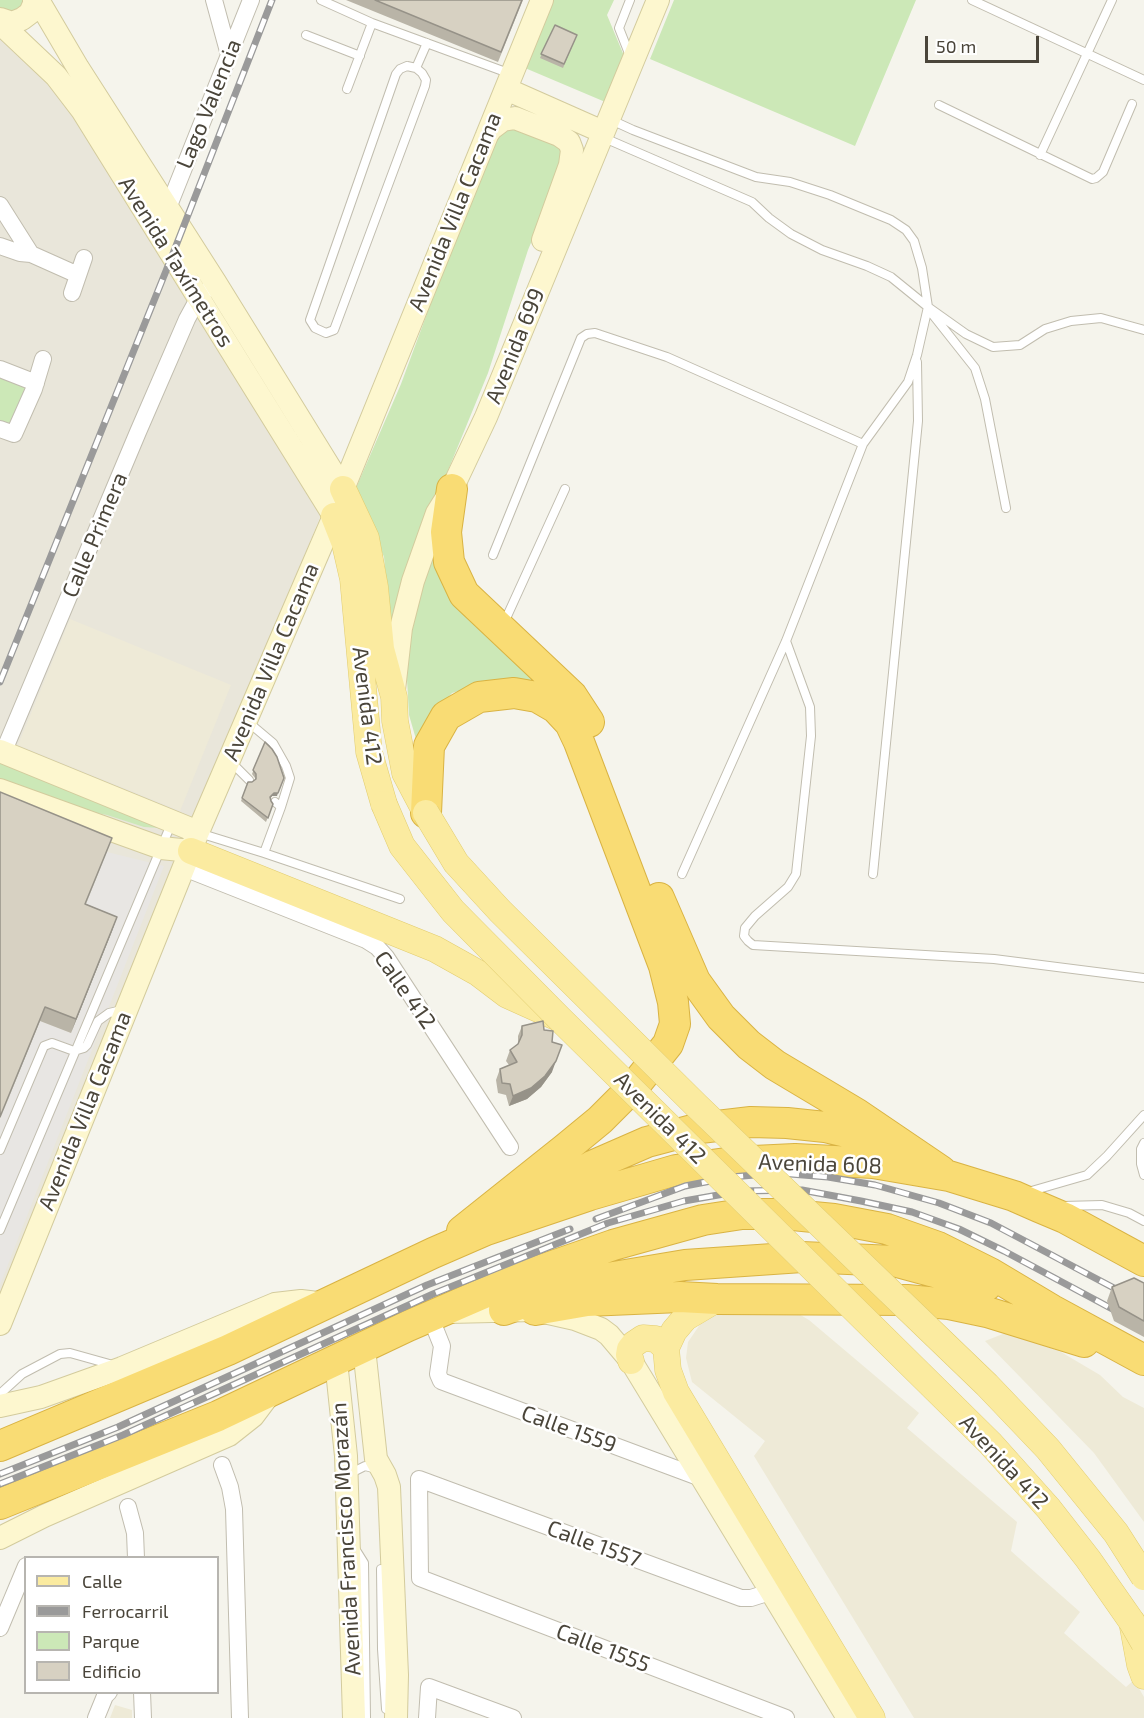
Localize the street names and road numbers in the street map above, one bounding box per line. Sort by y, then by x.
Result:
street label: Lago Valencia [171,35,247,173]
street label: Avenida Villa Cacama [403,109,507,315]
street label: Avenida Taxímetros [113,172,239,352]
street label: Avenida 699 [480,284,550,408]
street label: Calle Primera [57,468,133,602]
street label: Avenida Villa Cacama [217,559,325,765]
street label: Avenida 412 [347,645,387,767]
street label: Calle 412 [369,946,441,1034]
street label: Avenida Villa Cacama [33,1008,137,1214]
street label: Avenida 412 [609,1067,711,1169]
street label: Avenida 608 [758,1149,882,1179]
street label: Calle 1559 [518,1400,620,1458]
street label: Avenida Francisco Morazán [326,1402,366,1676]
street label: Avenida 412 [954,1409,1054,1515]
street label: Calle 1557 [543,1515,645,1573]
street label: Calle 1555 [552,1618,654,1678]

